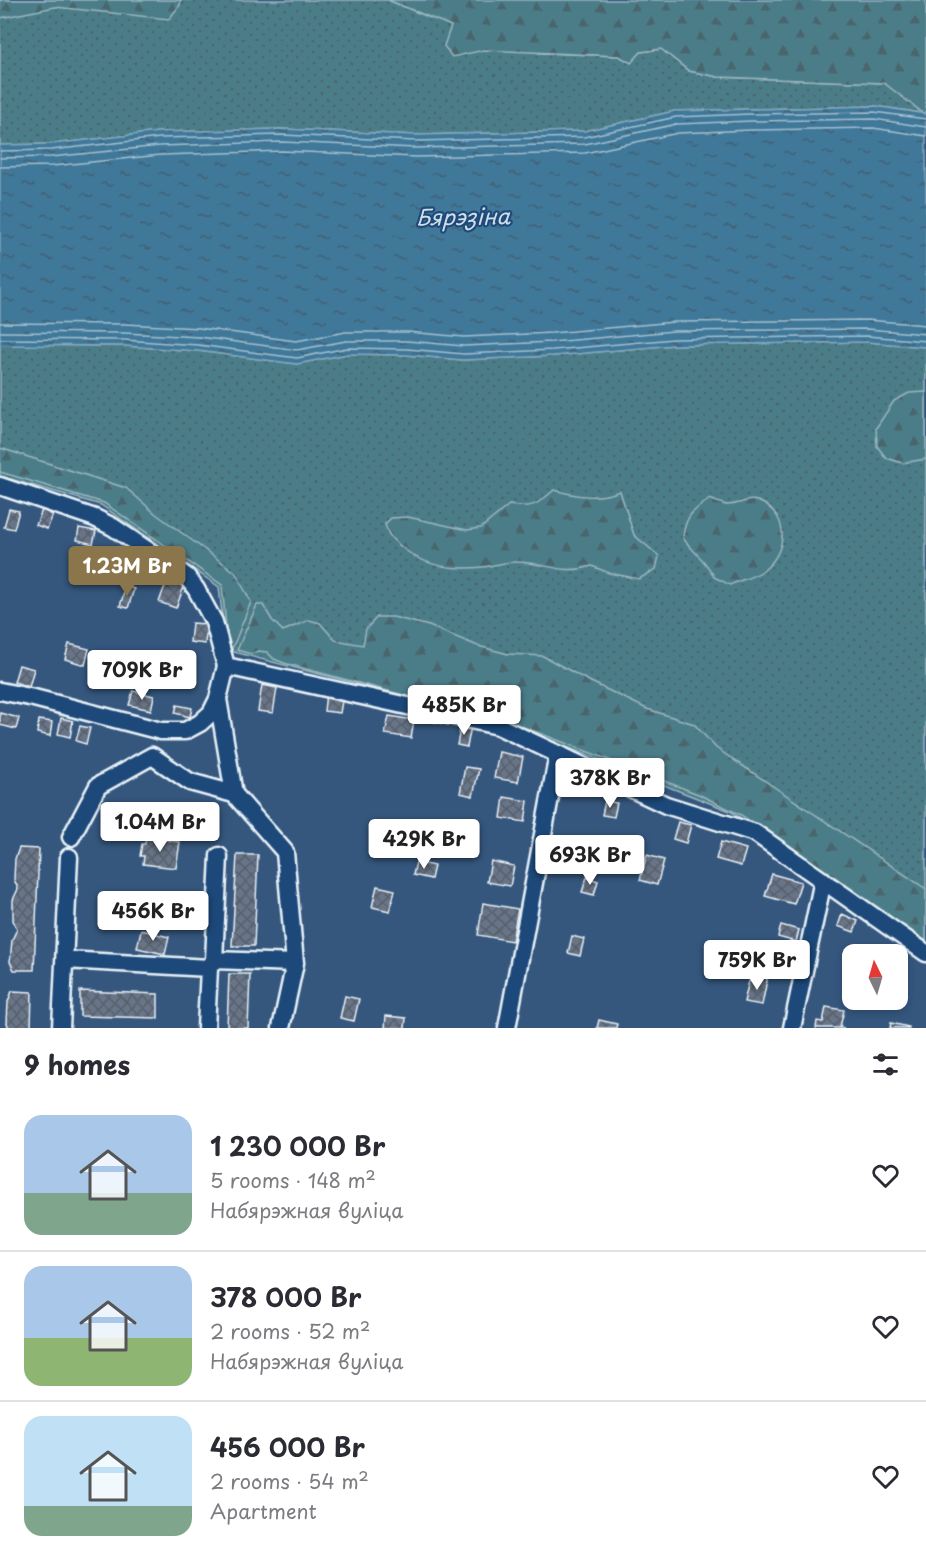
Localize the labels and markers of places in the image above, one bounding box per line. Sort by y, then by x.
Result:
pin: 1.23M Br [65,546,189,597]
pin: 709K Br [87,650,197,701]
pin: 485K Br [409,685,519,736]
pin: 378K Br [555,758,665,809]
pin: 1.04M Br [98,802,222,853]
pin: 429K Br [369,819,479,870]
pin: 693K Br [535,835,645,886]
pin: 456K Br [98,891,208,942]
pin: 759K Br [702,940,812,991]

